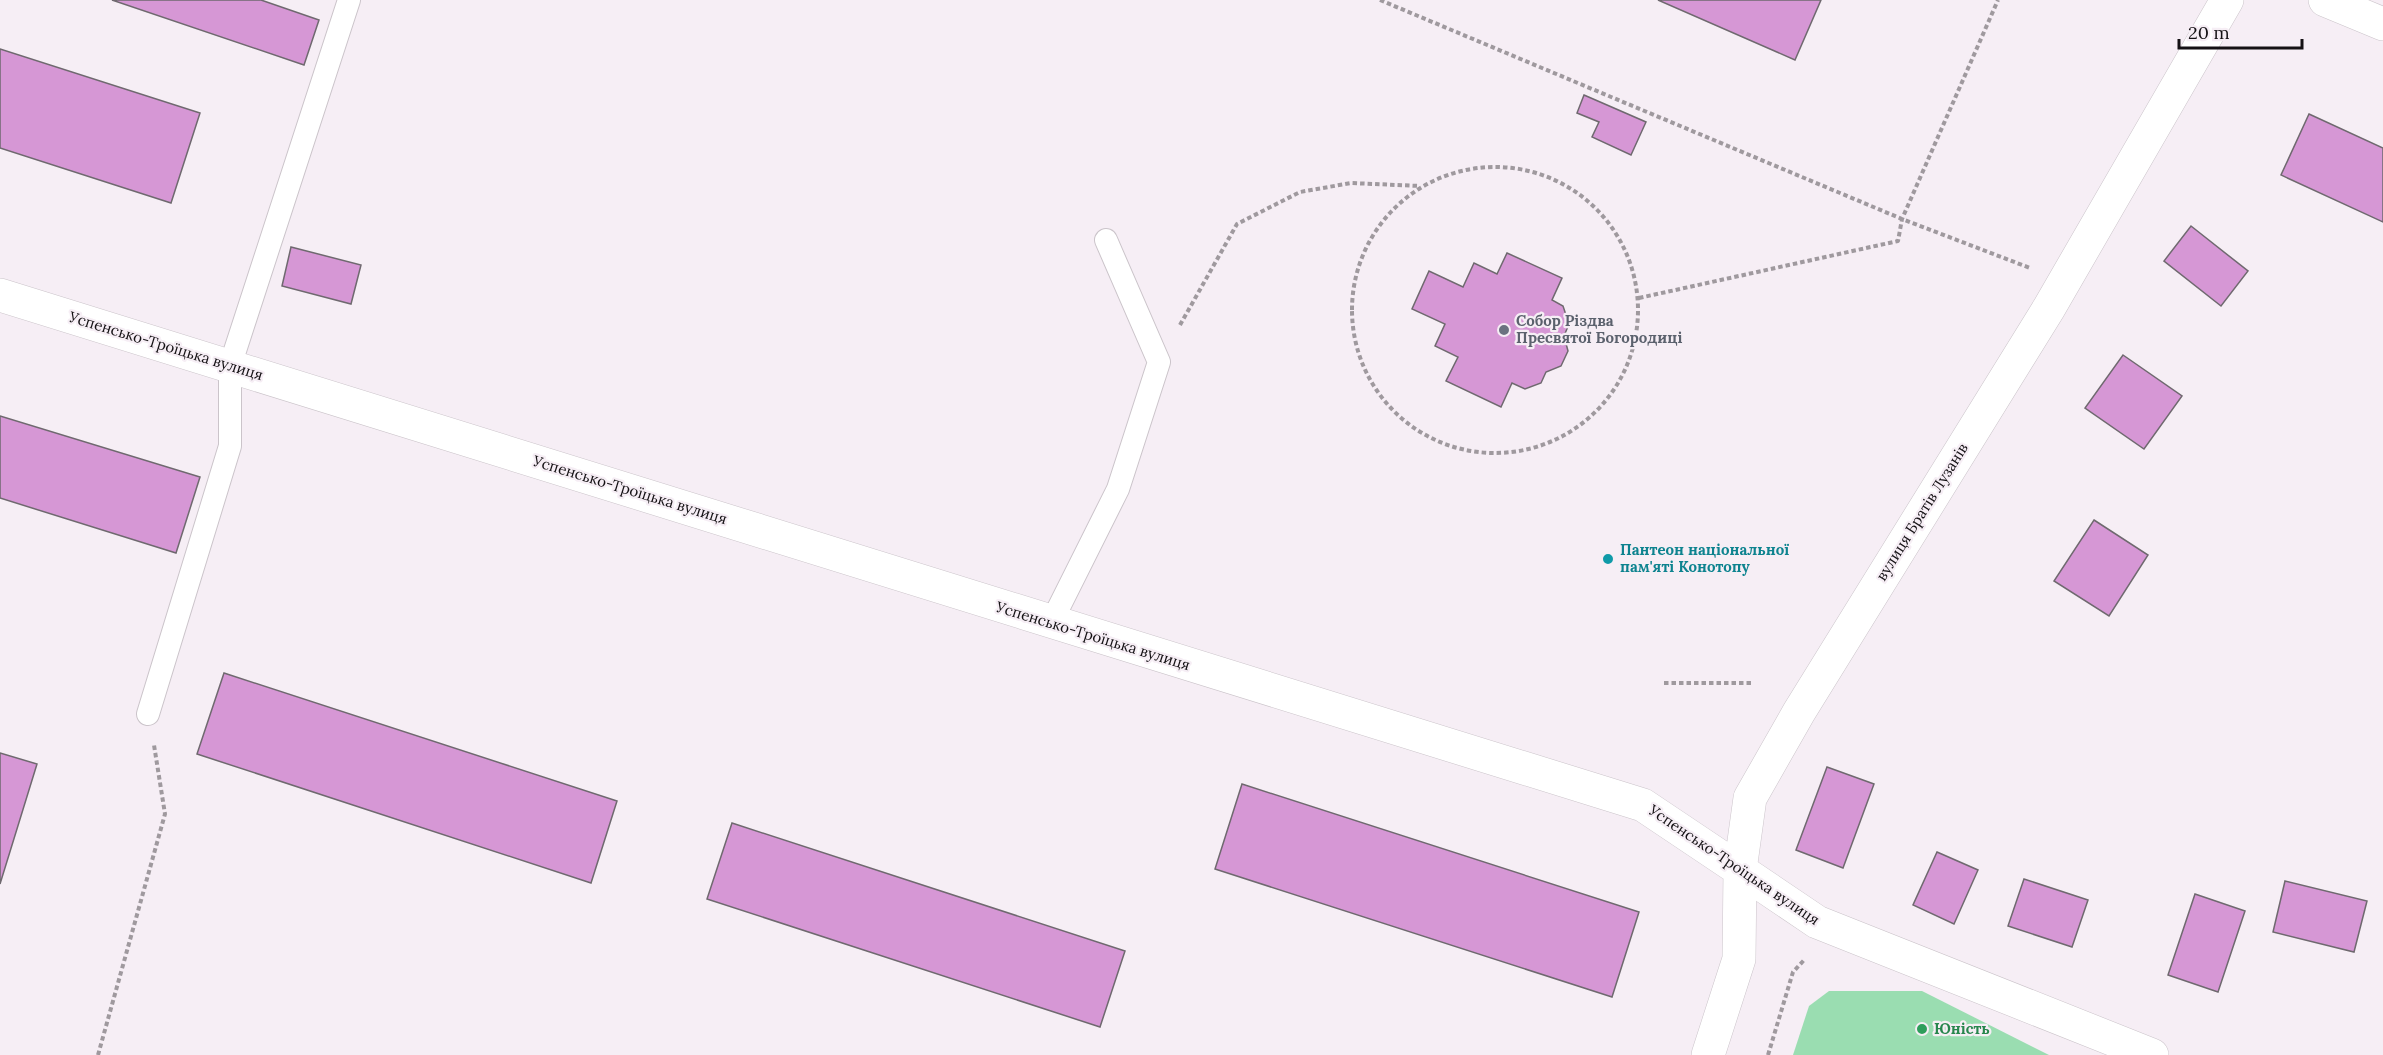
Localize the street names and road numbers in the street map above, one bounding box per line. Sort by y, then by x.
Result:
street label: Успенсько-Троїцька вулиця [66,307,265,384]
street label: вулиця Братів Лузанів [1871,439,1972,584]
street label: Успенсько-Троїцька вулиця [530,451,729,528]
street label: Успенсько-Троїцька вулиця [993,597,1192,674]
street label: Успенсько-Троїцька вулиця [1644,800,1823,929]

